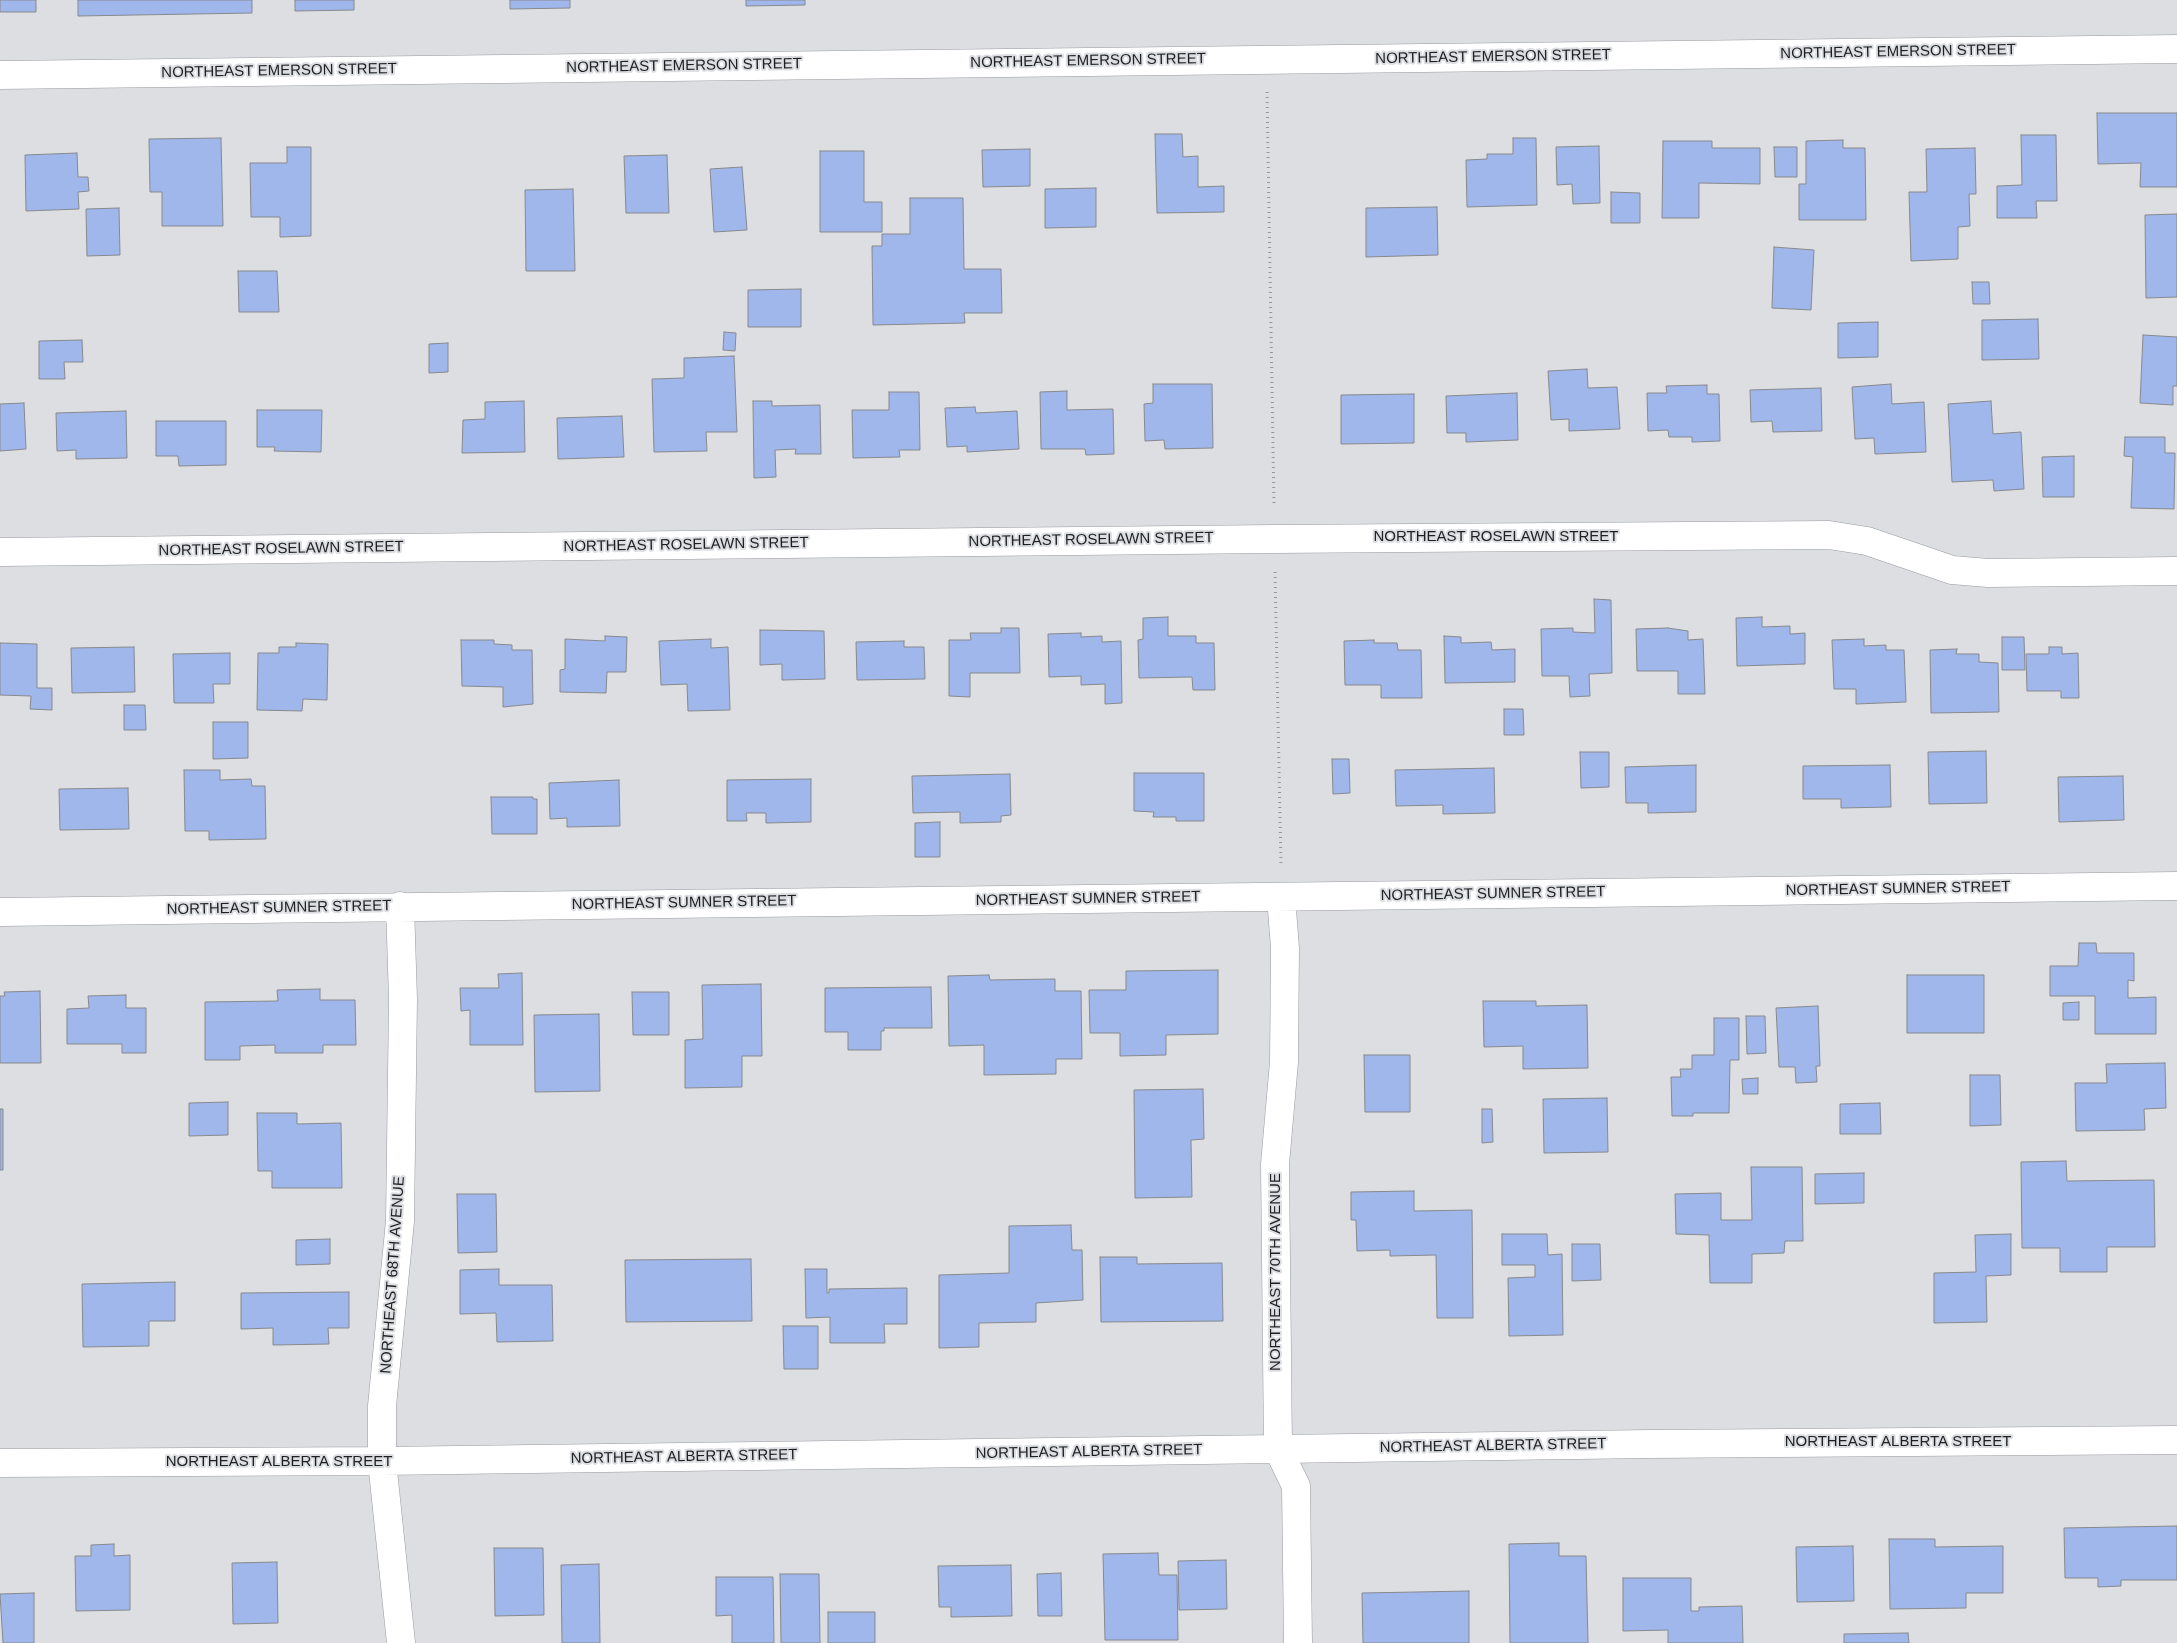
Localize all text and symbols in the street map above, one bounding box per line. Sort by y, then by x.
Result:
street label: NORTHEAST EMERSON STREET [1780,41,2016,63]
street label: NORTHEAST EMERSON STREET [1375,46,1611,68]
street label: NORTHEAST EMERSON STREET [970,50,1206,72]
street label: NORTHEAST EMERSON STREET [566,55,802,77]
street label: NORTHEAST EMERSON STREET [161,60,397,82]
street label: NORTHEAST ROSELAWN STREET [1373,528,1619,546]
street label: NORTHEAST ROSELAWN STREET [968,529,1214,551]
street label: NORTHEAST ROSELAWN STREET [563,534,809,556]
street label: NORTHEAST ROSELAWN STREET [158,538,404,560]
street label: NORTHEAST SUMNER STREET [1785,878,2011,900]
street label: NORTHEAST SUMNER STREET [1380,883,1606,905]
street label: NORTHEAST SUMNER STREET [975,888,1201,910]
street label: NORTHEAST SUMNER STREET [571,892,797,914]
street label: NORTHEAST SUMNER STREET [166,897,392,919]
street label: NORTHEAST 70TH AVENUE [1267,1173,1285,1371]
street label: NORTHEAST 68TH AVENUE [377,1176,409,1374]
street label: NORTHEAST ALBERTA STREET [1785,1433,2011,1451]
street label: NORTHEAST ALBERTA STREET [1380,1435,1606,1457]
street label: NORTHEAST ALBERTA STREET [976,1441,1202,1463]
street label: NORTHEAST ALBERTA STREET [571,1446,797,1468]
street label: NORTHEAST ALBERTA STREET [166,1453,392,1471]

